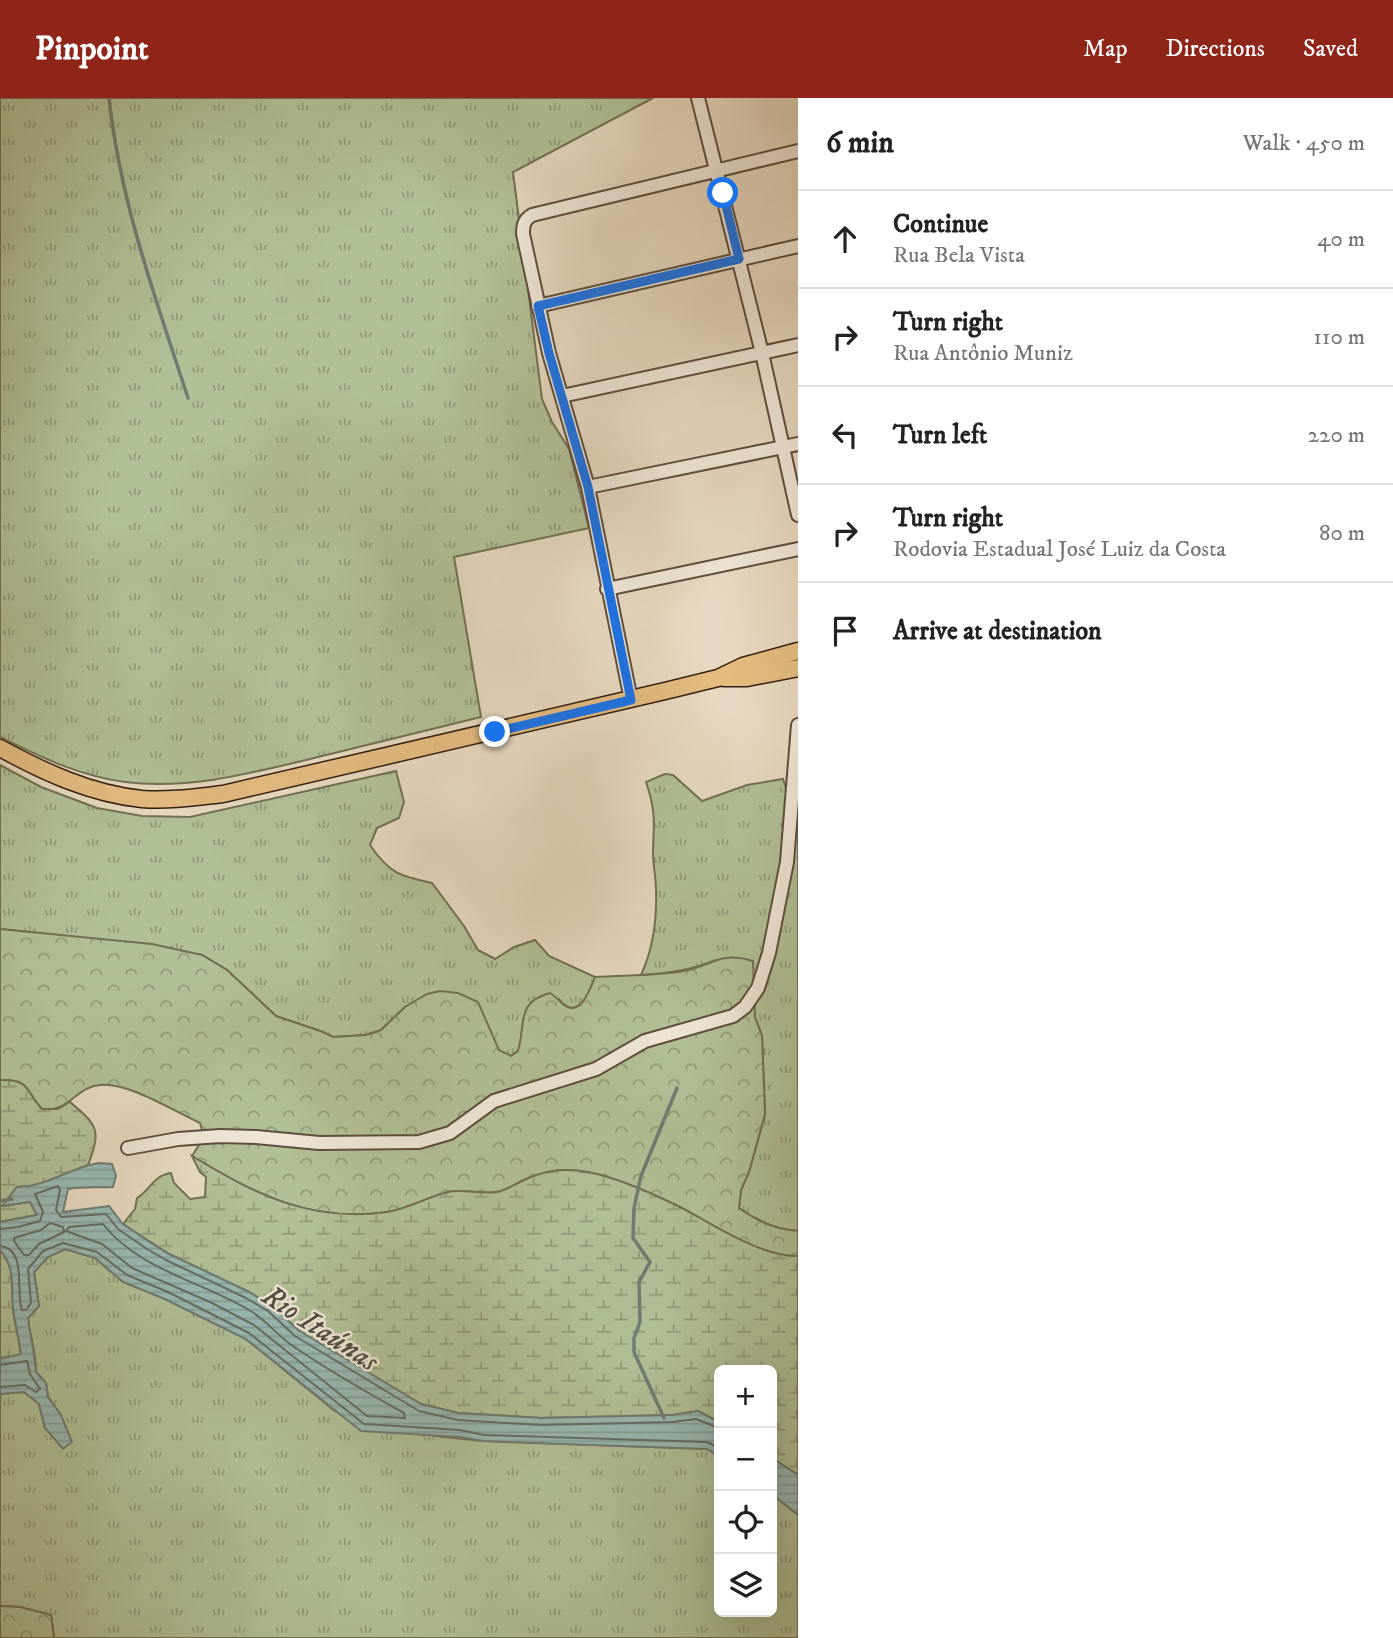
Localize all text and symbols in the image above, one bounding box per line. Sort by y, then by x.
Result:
text: Pinpoint [35,29,149,70]
text: Map [1083,34,1128,64]
text: Directions [1166,34,1265,64]
text: Saved [1303,34,1358,64]
text: 6 min [826,125,894,162]
text: Walk · 450 m [1243,129,1365,158]
route start [707,177,738,208]
text: Continue [893,208,988,241]
icon: ahead [826,220,864,258]
text: 40 m [1317,225,1365,254]
text: Rua Bela Vista [893,241,1025,270]
text: Turn right [893,306,1003,339]
icon: right [826,318,864,356]
text: 110 m [1314,323,1365,352]
text: Rua Antônio Muniz [893,339,1073,368]
icon: left [826,416,864,454]
text: Turn left [893,419,987,452]
text: 220 m [1308,421,1365,450]
text: Turn right [893,502,1003,535]
icon: right [826,514,864,552]
text: 80 m [1319,519,1365,548]
text: Rodovia Estadual José Luiz da Costa [893,535,1226,564]
icon: arrive [826,612,864,650]
text: Arrive at destination [893,615,1102,648]
route end [479,716,510,747]
water label: Rio Itaúnas [254,1277,386,1381]
map controls [714,1365,777,1617]
button: + [714,1365,777,1428]
button: − [714,1428,777,1491]
button: locate [714,1491,777,1554]
button: layers [714,1554,777,1617]

